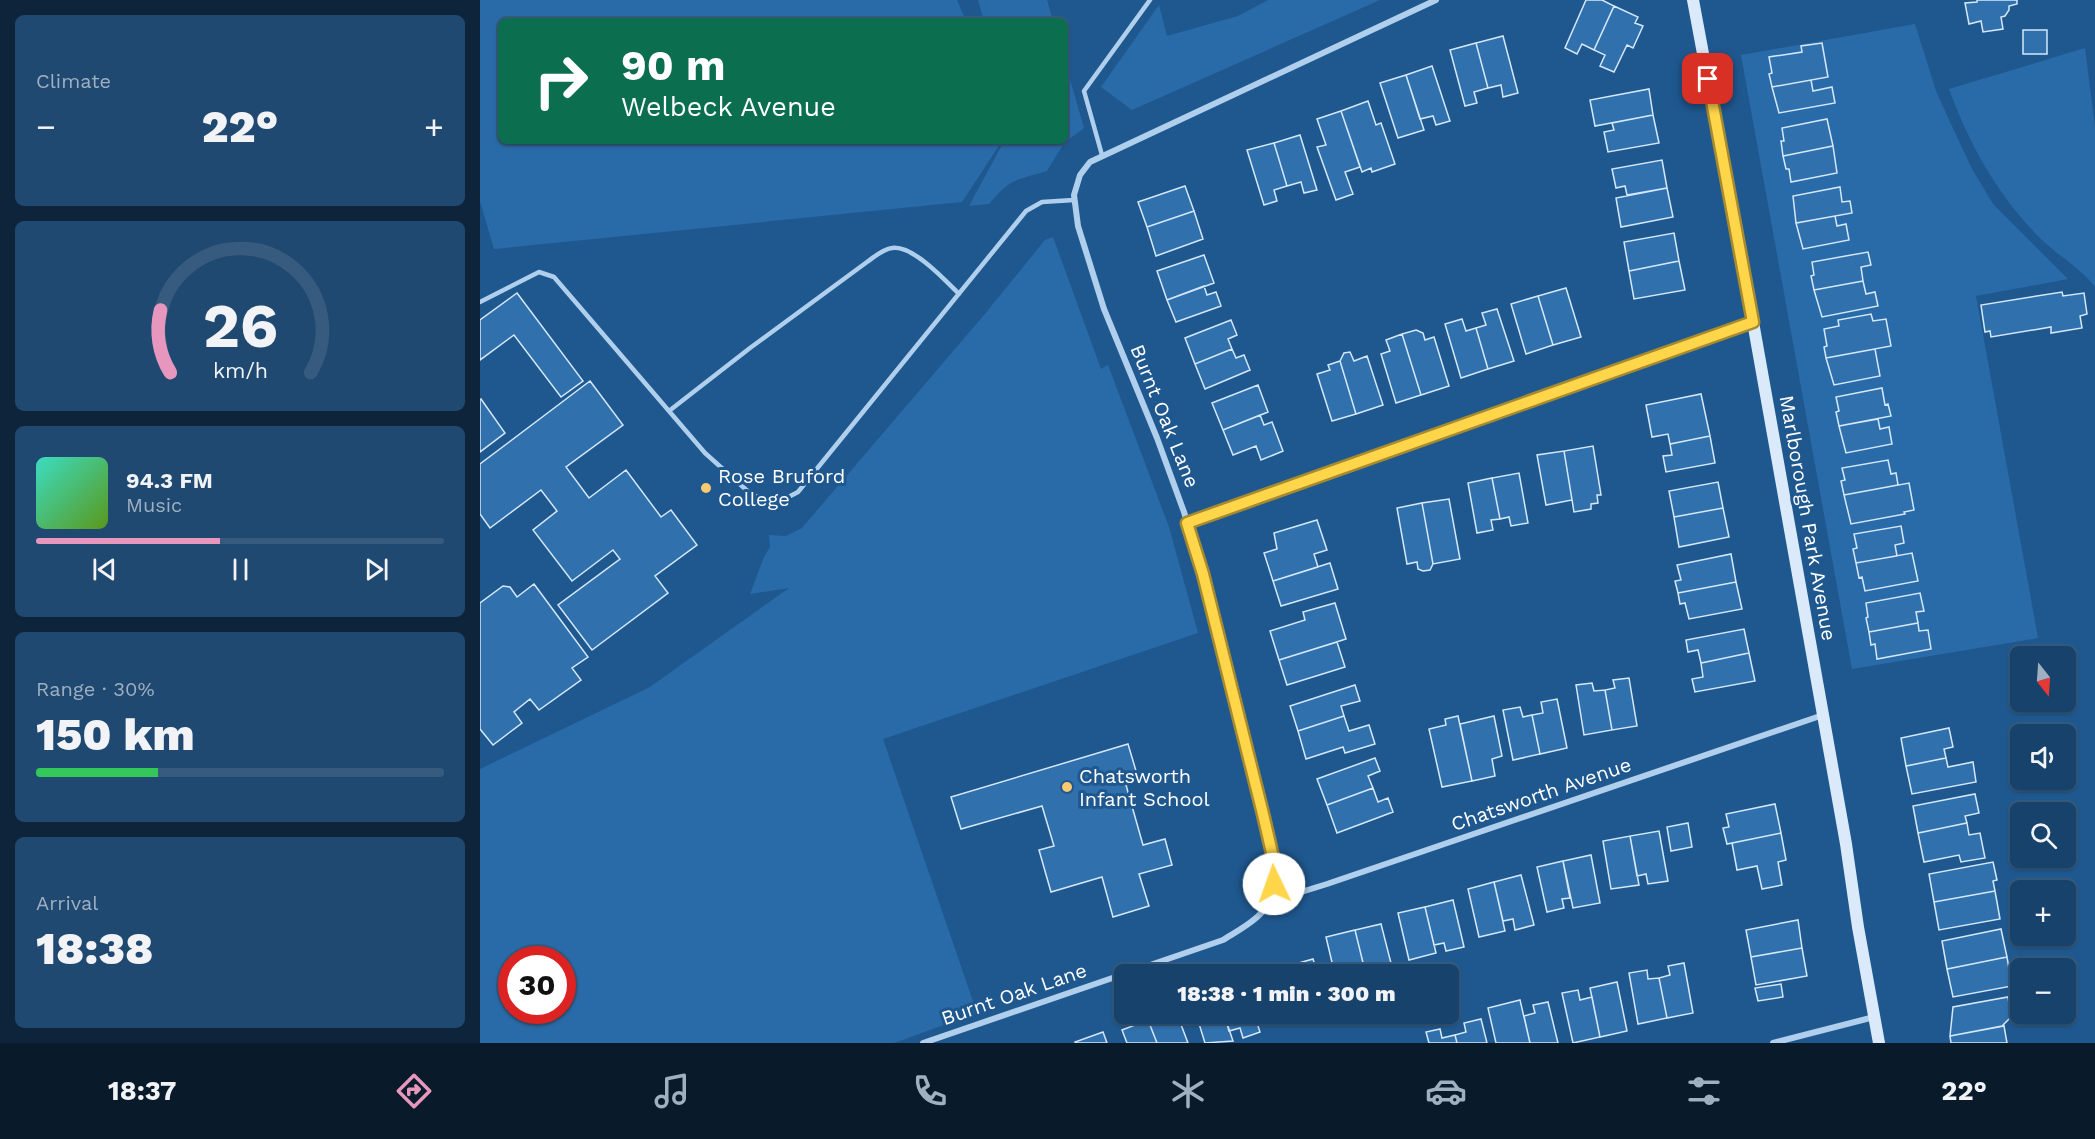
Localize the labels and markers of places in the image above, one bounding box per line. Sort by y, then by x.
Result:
pin [1682,53,1733,104]
place label: Rose Bruford College [718,464,845,511]
marker: Rose Bruford College [699,481,713,495]
place label: Chatsworth Infant School [1079,764,1210,811]
marker: Chatsworth Infant School [1060,780,1074,794]

